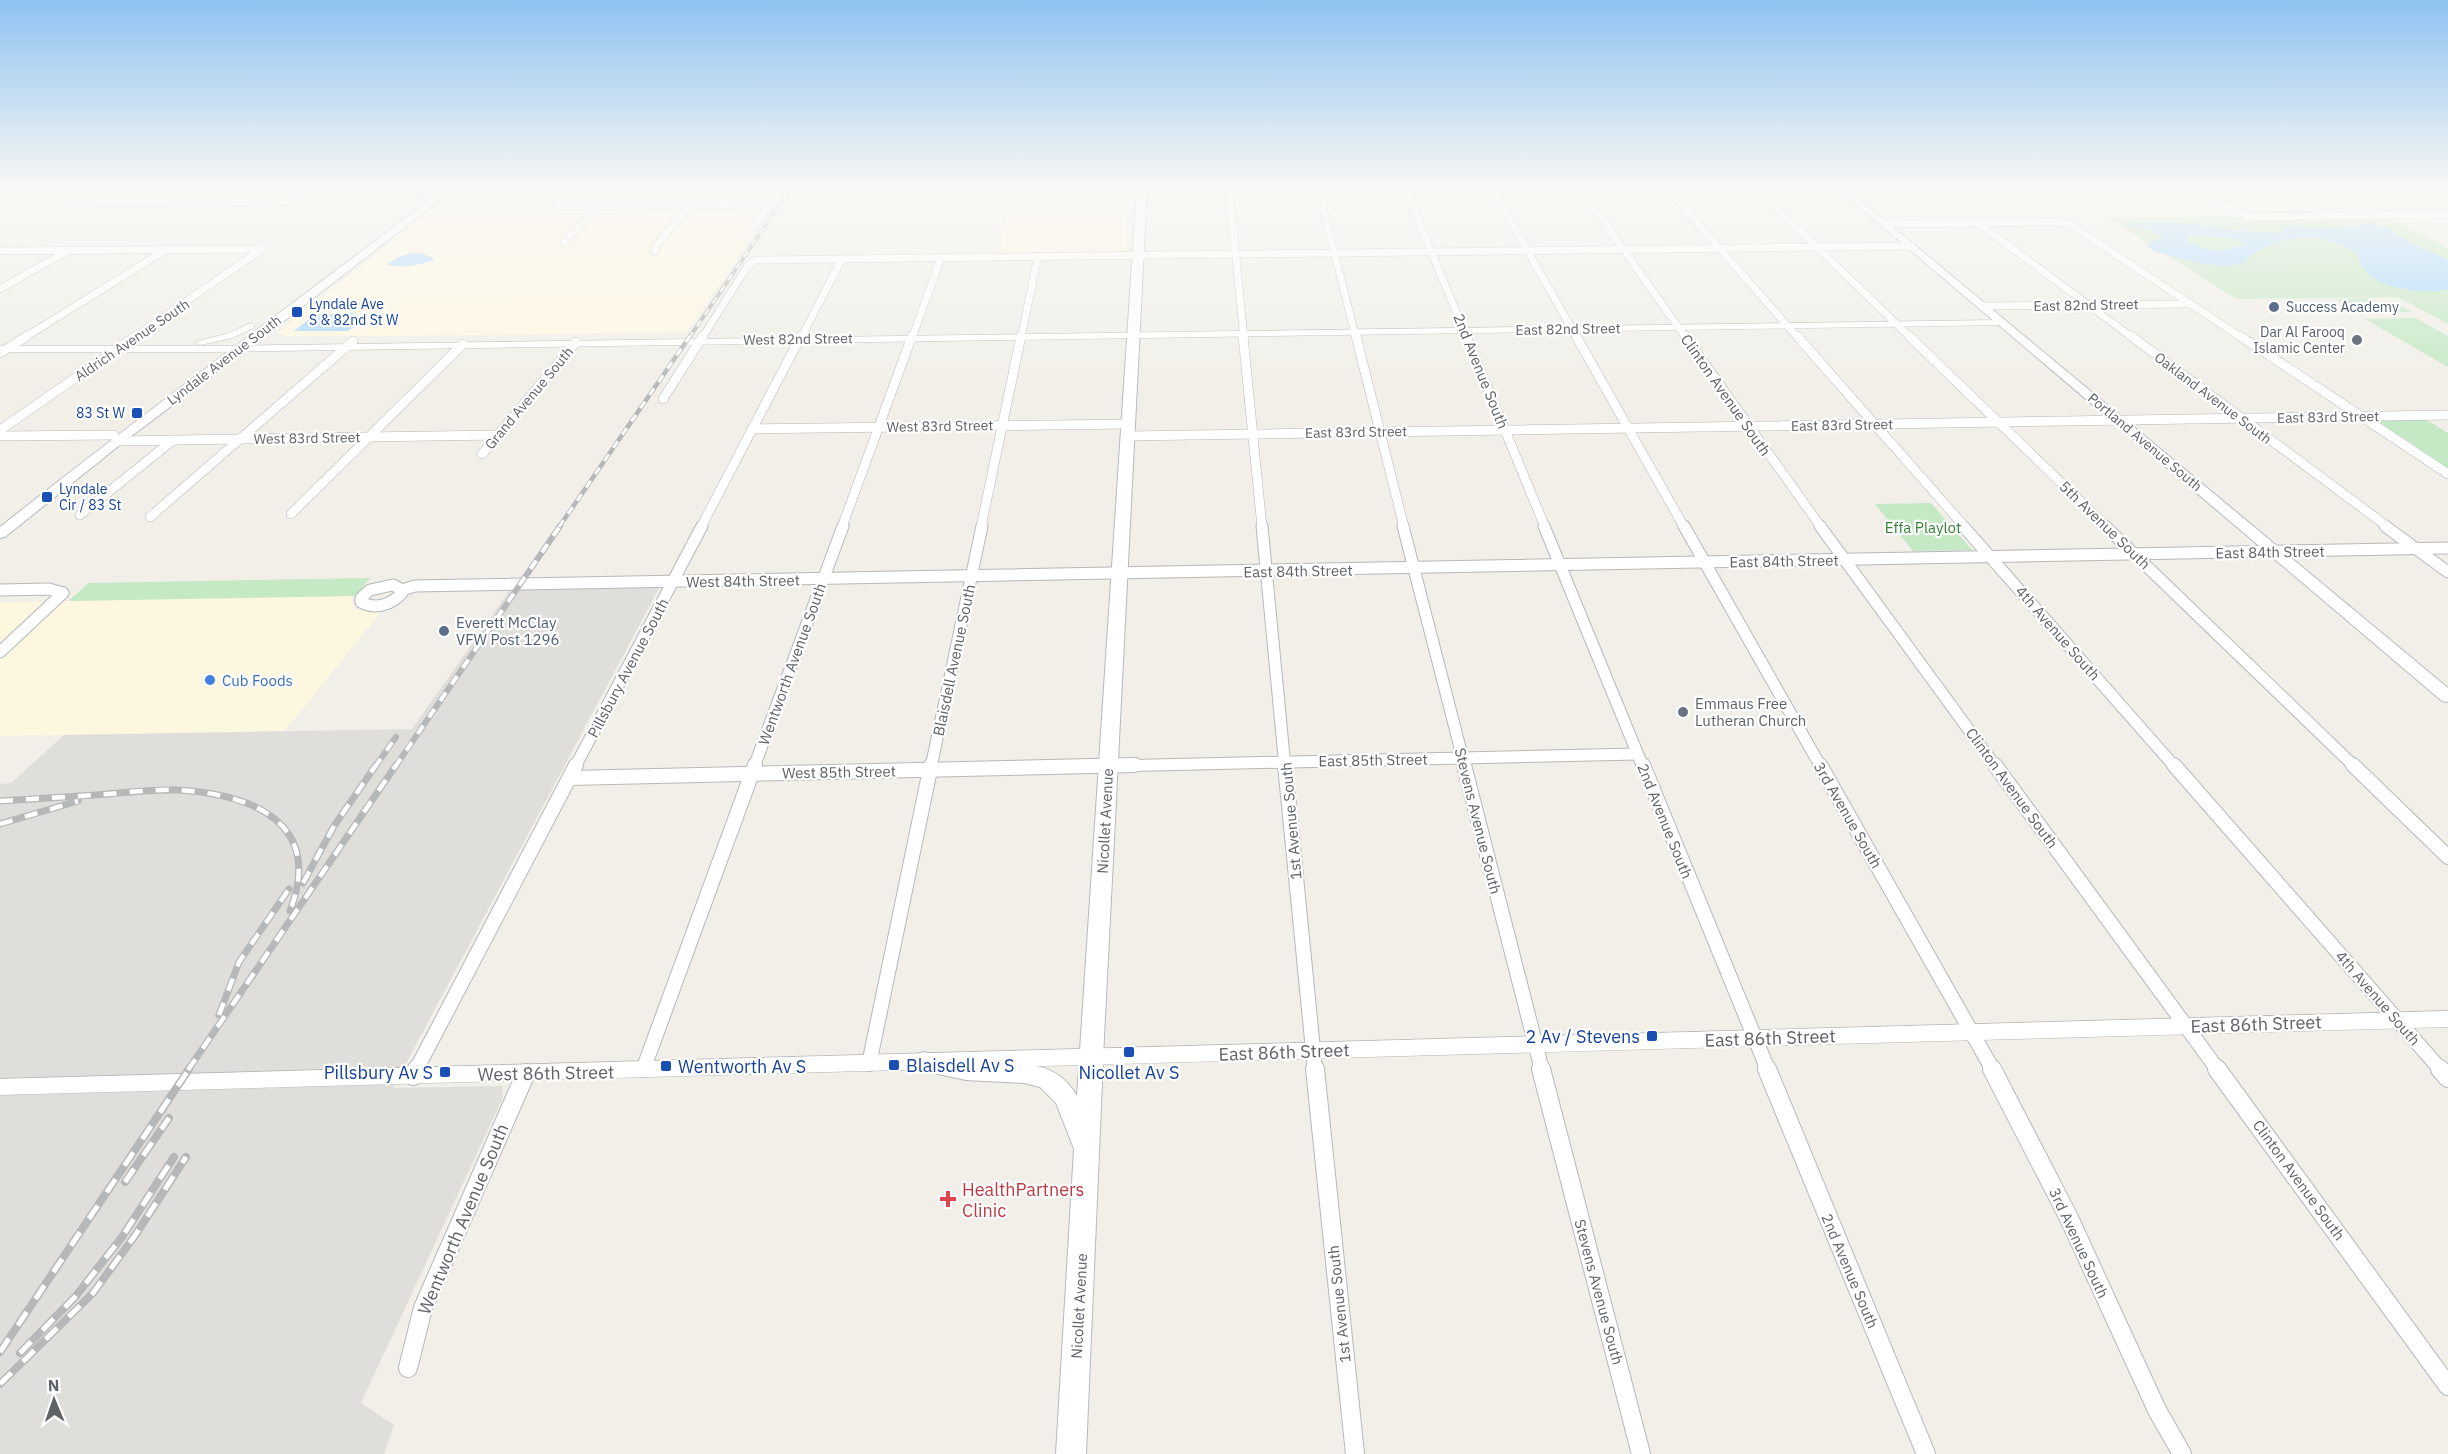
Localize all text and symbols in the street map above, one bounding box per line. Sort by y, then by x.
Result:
street label: Aldrich Avenue South [71,295,193,385]
place label: Lyndale Ave S & 82nd St W [309,295,399,329]
street label: East 82nd Street [2033,295,2139,315]
place label: Success Academy [2286,298,2399,316]
marker: Success Academy [2267,300,2281,314]
marker: Lyndale Ave S & 82nd St W [290,305,304,319]
street label: Lyndale Avenue South [163,311,285,409]
street label: 2nd Avenue South [1449,311,1513,431]
street label: East 82nd Street [1515,319,1621,339]
place label: Dar Al Farooq Islamic Center [2253,323,2345,357]
street label: West 82nd Street [743,329,853,349]
street label: Clinton Avenue South [1677,330,1775,460]
marker: Dar Al Farooq Islamic Center [2350,333,2364,347]
street label: Grand Avenue South [481,343,577,453]
street label: Oakland Avenue South [2151,348,2275,448]
street label: Portland Avenue South [2084,389,2206,495]
place label: 83 St W [76,404,126,422]
marker: 83 St W [130,406,144,420]
street label: East 83rd Street [2277,407,2379,427]
street label: East 83rd Street [1791,415,1893,435]
street label: West 83rd Street [887,416,994,436]
street label: East 83rd Street [1305,422,1407,442]
street label: West 83rd Street [254,428,361,448]
street label: 5th Avenue South [2055,477,2155,573]
place label: Lyndale Cir / 83 St [59,480,122,514]
marker: Lyndale Cir / 83 St [40,490,54,504]
park label: Effa Playlot [1885,518,1961,537]
street label: East 84th Street [2215,542,2325,562]
street label: East 84th Street [1729,551,1839,571]
street label: East 84th Street [1243,561,1353,581]
street label: West 84th Street [686,571,800,591]
street label: Wentworth Avenue South [754,580,830,748]
street label: Blaisdell Avenue South [929,582,979,738]
street label: 4th Avenue South [2012,582,2104,684]
street label: Pillsbury Avenue South [583,595,673,741]
place label: Everett McClay VFW Post 1296 [456,613,560,649]
marker: Everett McClay VFW Post 1296 [437,624,451,638]
place label: Cub Foods [222,671,293,690]
marker: Cub Foods [203,673,217,687]
place label: Emmaus Free Lutheran Church [1695,694,1806,730]
marker: Emmaus Free Lutheran Church [1676,705,1690,719]
street label: Clinton Avenue South [1962,724,2062,852]
street label: Stevens Avenue South [1451,746,1505,896]
street label: East 85th Street [1318,750,1428,770]
street label: 3rd Avenue South [1810,758,1886,872]
street label: 1st Avenue South [1276,761,1306,881]
street label: 2nd Avenue South [1633,761,1697,881]
street label: West 85th Street [782,762,896,782]
street label: Nicollet Avenue [1093,768,1117,874]
street label: 4th Avenue South [2332,947,2424,1049]
street label: East 86th Street [2190,1010,2322,1038]
street label: East 86th Street [1704,1024,1836,1052]
place label: 2 Av / Stevens [1526,1025,1640,1048]
marker: 2 Av / Stevens [1645,1029,1659,1043]
street label: East 86th Street [1218,1038,1350,1066]
marker: Nicollet Av S [1122,1045,1136,1059]
place label: Blaisdell Av S [906,1054,1015,1077]
place label: Wentworth Av S [678,1055,806,1078]
marker: Blaisdell Av S [887,1058,901,1072]
marker: Wentworth Av S [659,1059,673,1073]
street label: West 86th Street [477,1060,615,1086]
place label: Pillsbury Av S [324,1061,433,1084]
place label: Nicollet Av S [1078,1061,1180,1084]
marker: Pillsbury Av S [438,1065,452,1079]
street label: Clinton Avenue South [2249,1116,2349,1244]
street label: Wentworth Avenue South [412,1120,514,1318]
place label: HealthPartners Clinic [962,1178,1084,1222]
street label: 3rd Avenue South [2045,1185,2113,1301]
marker: HealthPartners Clinic [939,1190,957,1208]
street label: 2nd Avenue South [1817,1211,1883,1331]
street label: Stevens Avenue South [1570,1217,1628,1367]
street label: 1st Avenue South [1323,1244,1355,1364]
street label: Nicollet Avenue [1067,1253,1091,1359]
north arrow [24,1370,84,1430]
text: N [47,1375,60,1395]

